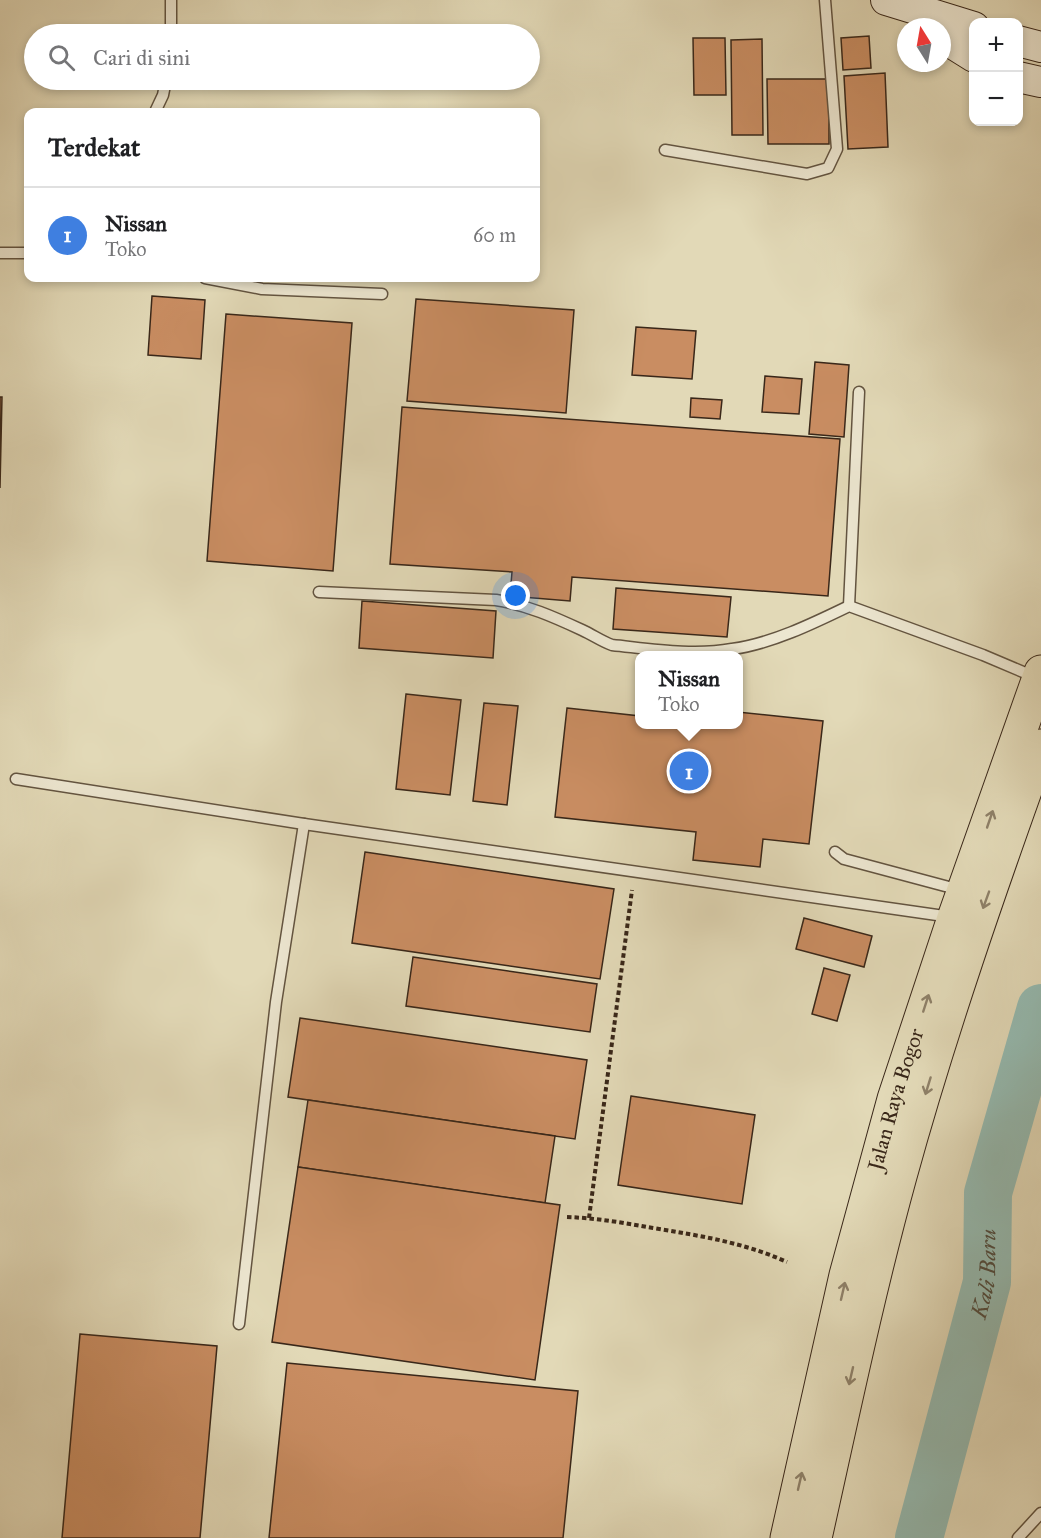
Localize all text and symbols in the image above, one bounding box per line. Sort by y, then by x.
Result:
north arrow [897,18,951,72]
map controls [969,18,1023,126]
button: + [969,18,1023,72]
search box [24,24,540,90]
icon: search [45,41,78,74]
text: Cari di sini [93,44,190,71]
button: − [969,72,1023,126]
text: Terdekat [48,131,140,163]
text: Nissan [105,210,167,237]
text: 1 [64,223,71,247]
text: 60 m [473,223,516,247]
text: Toko [105,237,146,261]
your location [501,581,530,610]
popup [635,651,743,729]
text: Nissan [658,665,720,692]
text: Toko [658,692,700,716]
pin: 1 [670,748,708,794]
one-way arrow [986,810,997,829]
one-way arrow [980,890,991,909]
one-way arrow [921,994,932,1013]
street label: Jalan Raya Bogor [862,1025,930,1175]
one-way arrow [922,1076,933,1095]
water label: Kali Baru [964,1229,1001,1322]
one-way arrow [837,1281,849,1300]
one-way arrow [845,1366,857,1385]
one-way arrow [795,1472,806,1491]

